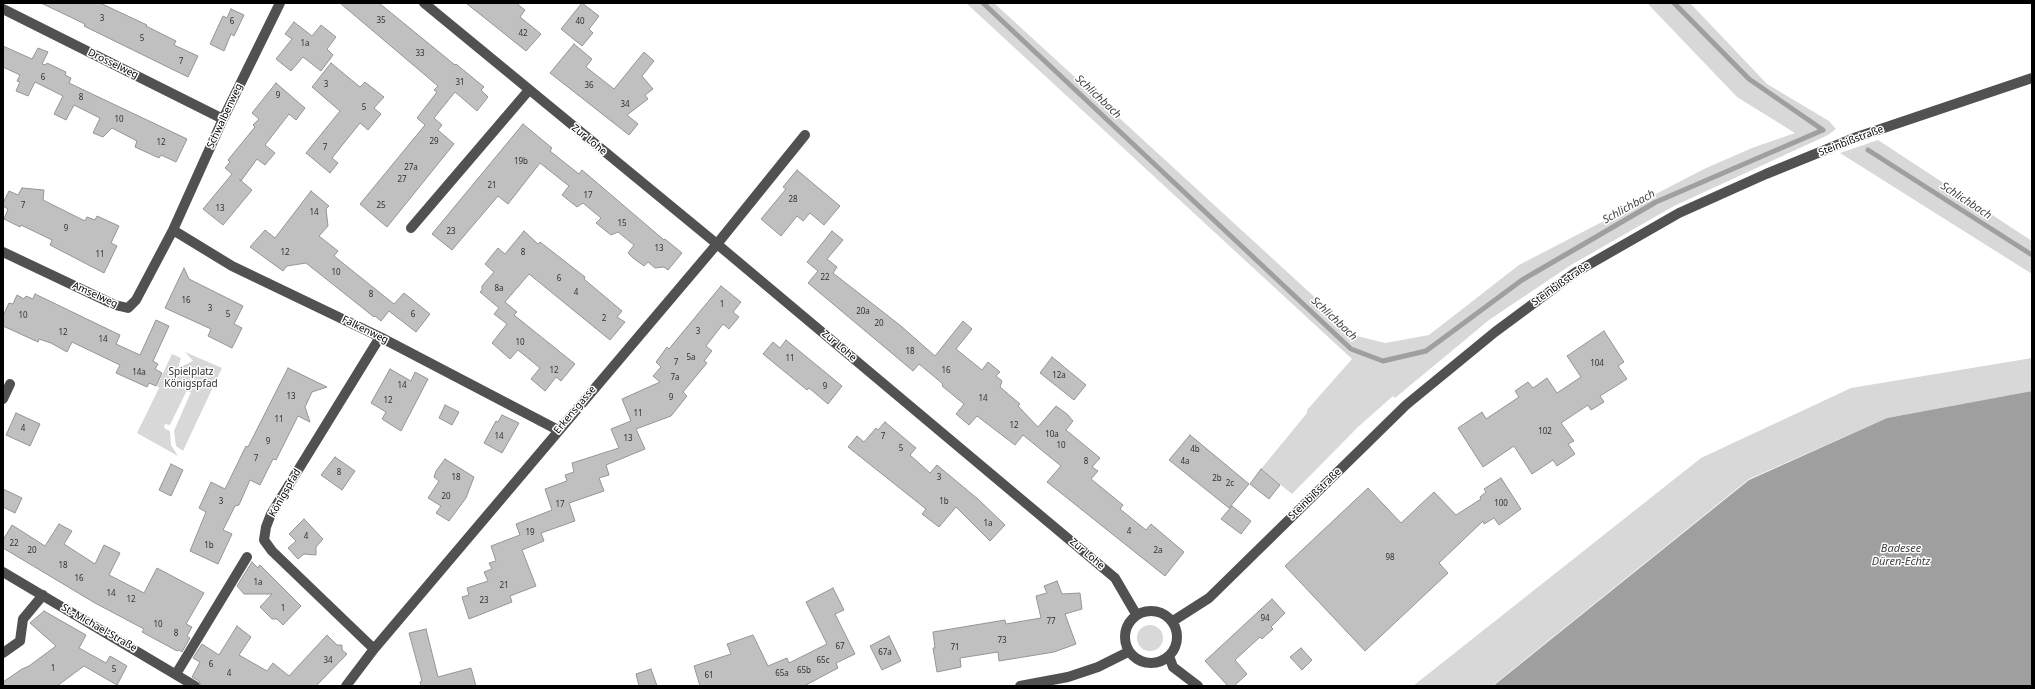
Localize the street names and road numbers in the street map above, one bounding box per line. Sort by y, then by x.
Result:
street label: Drosselweg [86,47,140,81]
street label: Schwalbenweg [205,82,245,150]
street label: Zur Lohe [569,122,609,158]
street label: Steinbißstraße [1817,123,1885,159]
street label: Steinbißstraße [1530,259,1592,309]
street label: Amselweg [70,280,120,310]
street label: Falkenweg [340,314,390,346]
street label: Zur Lohe [819,328,859,364]
street label: Erkensgasse [552,384,598,436]
street label: Steinbißstraße [1286,466,1344,522]
street label: Königspfad [266,467,304,519]
street label: Zur Lohe [1067,536,1107,572]
street label: St.-Michael-Straße [59,601,139,655]

